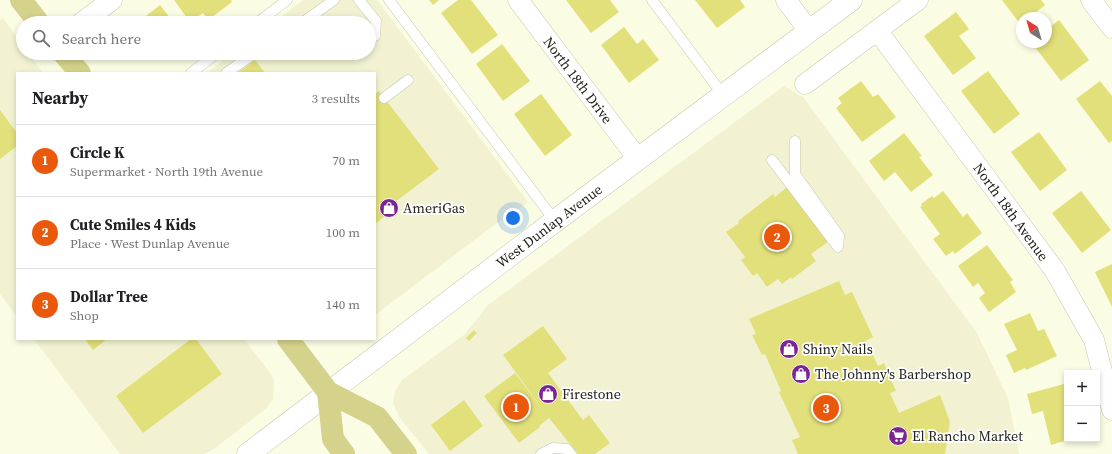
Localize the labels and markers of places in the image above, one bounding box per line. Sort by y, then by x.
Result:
shop icon: AmeriGas [378,197,400,219]
place label: AmeriGas [403,198,465,218]
pin: 2 [764,222,790,252]
shop icon: Shiny Nails [778,338,800,360]
place label: Shiny Nails [803,339,873,359]
shop icon: The Johnny's Barbershop [790,363,812,385]
place label: The Johnny's Barbershop [815,364,971,384]
shop icon: Firestone [537,383,559,405]
place label: Firestone [562,384,621,404]
pin: 1 [503,392,529,422]
pin: 3 [813,393,839,423]
supermarket icon: El Rancho Market [887,425,909,447]
place label: El Rancho Market [912,426,1023,446]

